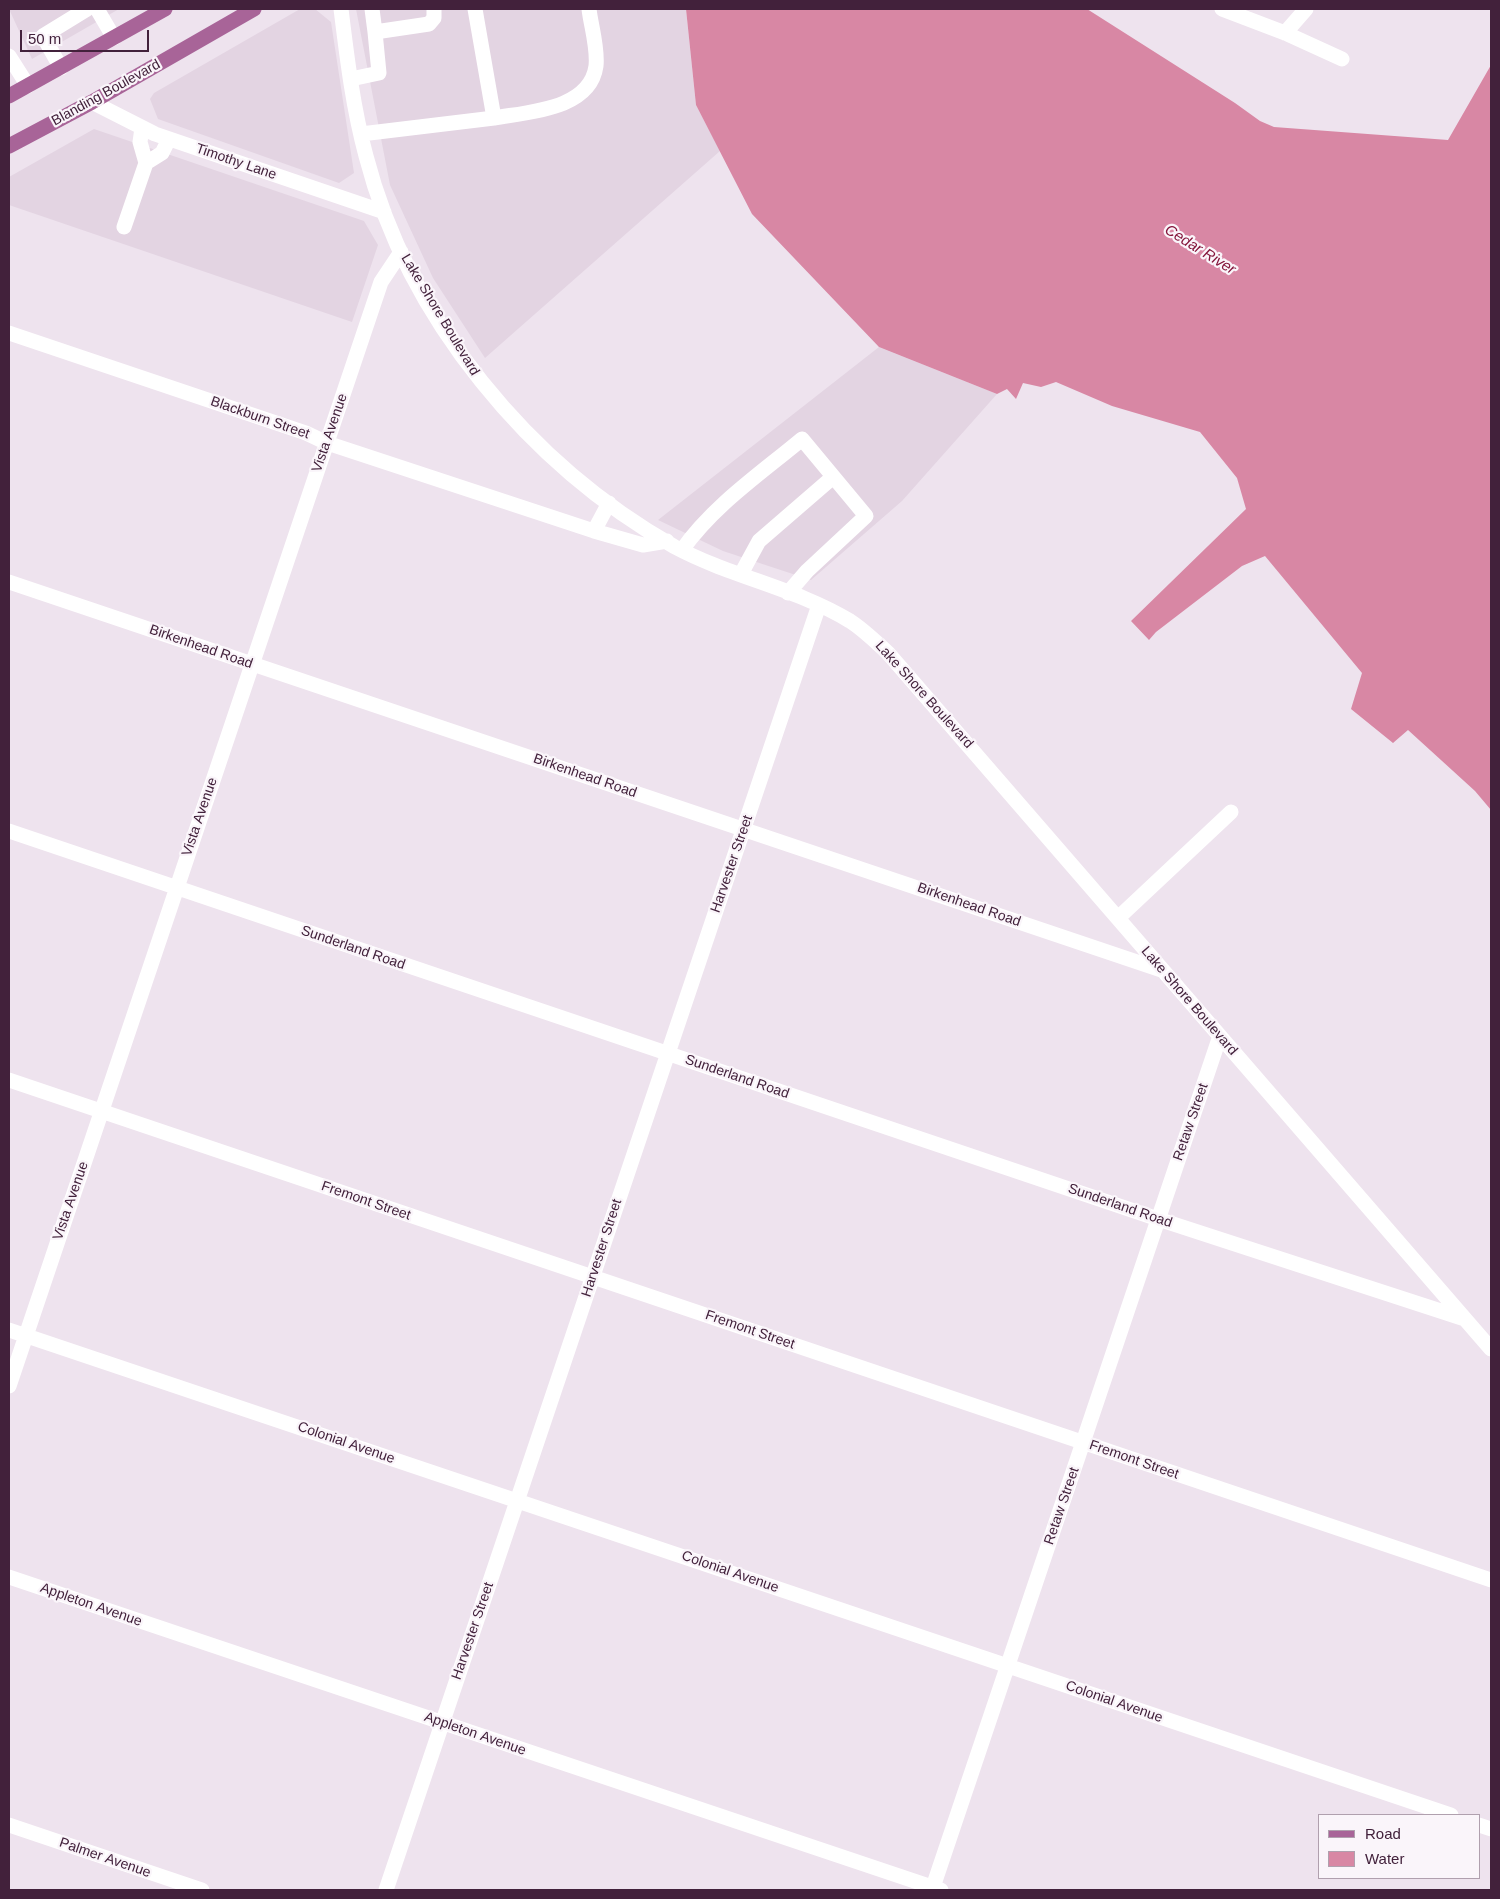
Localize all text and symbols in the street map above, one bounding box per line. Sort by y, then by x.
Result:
scale bar [22,20,151,52]
text: 50 m [28,30,61,47]
street label: Blanding Boulevard [49,56,163,130]
street label: Timothy Lane [193,140,279,184]
water label: Cedar River [1161,221,1239,279]
street label: Lake Shore Boulevard [397,251,483,379]
street label: Vista Avenue [309,392,351,474]
street label: Blackburn Street [208,393,312,443]
street label: Birkenhead Road [147,621,255,673]
street label: Lake Shore Boulevard [871,638,977,752]
street label: Birkenhead Road [531,750,639,802]
street label: Vista Avenue [179,776,221,858]
street label: Harvester Street [707,813,757,915]
street label: Birkenhead Road [915,879,1023,931]
street label: Sunderland Road [299,922,407,974]
street label: Lake Shore Boulevard [1137,943,1241,1059]
street label: Sunderland Road [683,1051,791,1103]
street label: Retaw Street [1170,1081,1212,1163]
street label: Vista Avenue [50,1160,92,1242]
street label: Fremont Street [319,1178,413,1224]
street label: Sunderland Road [1066,1180,1174,1232]
street label: Harvester Street [578,1197,626,1299]
street label: Fremont Street [703,1307,797,1353]
street label: Colonial Avenue [295,1419,397,1467]
street label: Fremont Street [1087,1437,1181,1483]
street label: Retaw Street [1041,1465,1083,1547]
street label: Colonial Avenue [679,1548,781,1596]
street label: Appleton Avenue [38,1580,144,1630]
street label: Harvester Street [448,1580,498,1682]
street label: Colonial Avenue [1063,1678,1165,1726]
street label: Appleton Avenue [422,1709,528,1759]
legend [1318,1814,1480,1879]
text: Road [1365,1825,1401,1842]
street label: Palmer Avenue [57,1835,153,1881]
text: Water [1365,1850,1404,1867]

